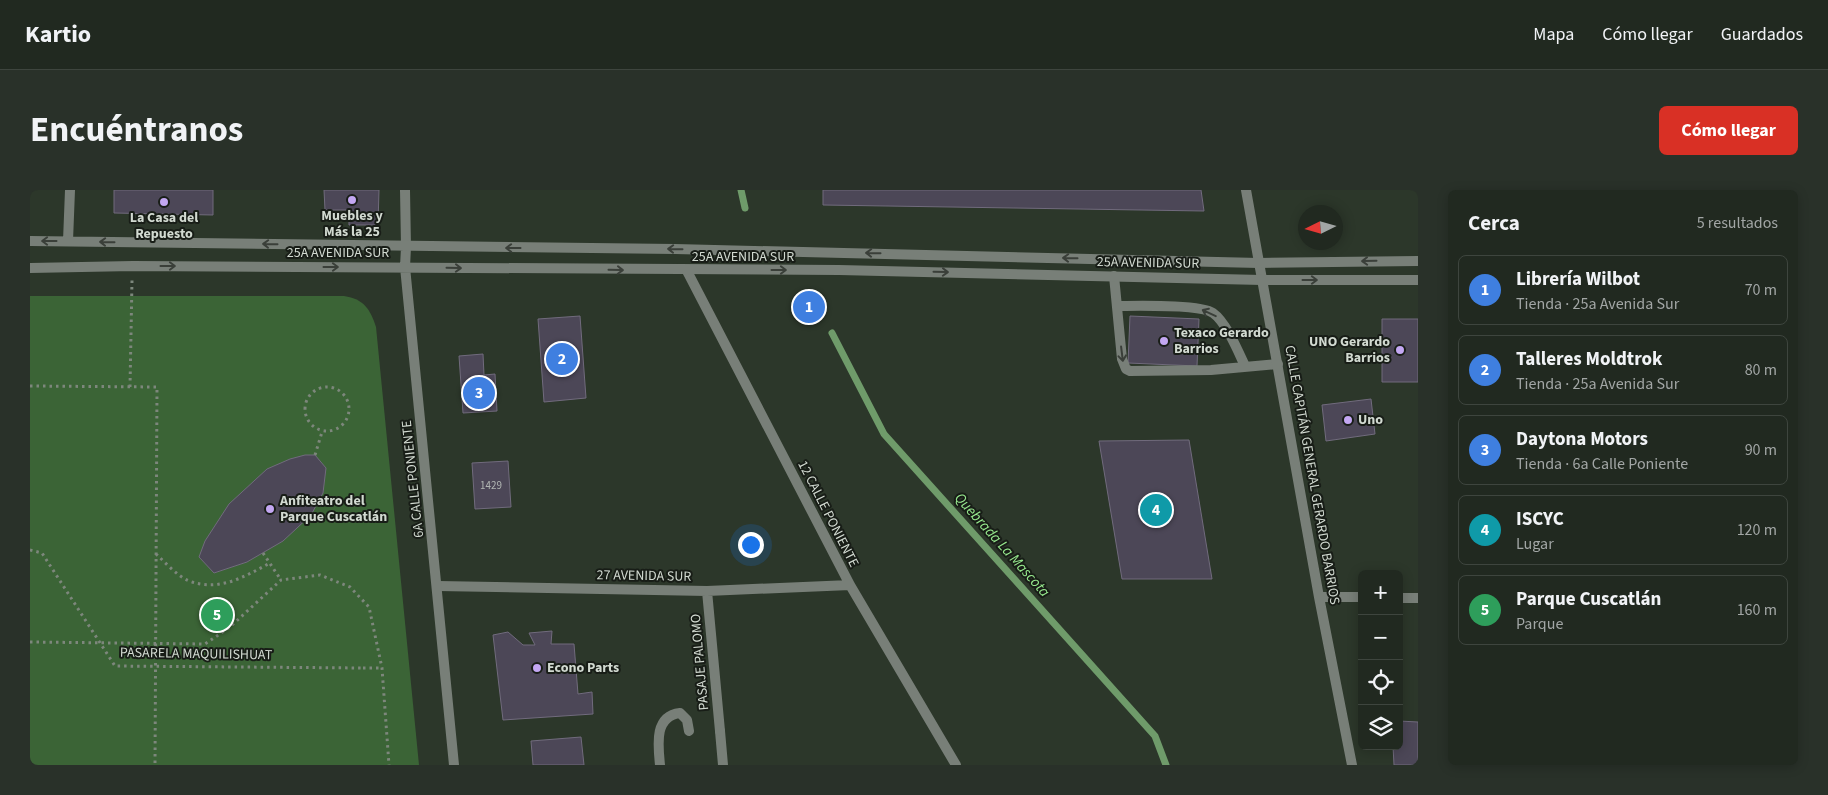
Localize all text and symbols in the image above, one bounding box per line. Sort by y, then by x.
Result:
text: Kartio [25,17,91,52]
text: Mapa [1533,22,1574,47]
text: Cómo llegar [1602,22,1693,47]
text: Guardados [1721,22,1803,47]
text: Encuéntranos [30,105,243,155]
button: Cómo llegar [1659,106,1798,155]
marker: Muebles y Más la 25 [346,194,358,206]
marker: La Casa del Repuesto [158,196,170,208]
north arrow [1298,205,1343,250]
place label: Muebles y Más la 25 [321,206,383,242]
place label: La Casa del Repuesto [130,208,198,244]
text: Cerca [1468,208,1520,238]
text: 5 resultados [1697,212,1778,234]
one-way arrow [41,236,58,246]
one-way arrow [100,237,116,247]
one-way arrow [262,240,278,249]
street label: 25A AVENIDA SUR [287,243,389,263]
one-way arrow [505,243,521,252]
one-way arrow [667,244,684,254]
street label: 25A AVENIDA SUR [692,247,794,267]
one-way arrow [865,249,881,258]
street label: 25A AVENIDA SUR [1097,252,1199,274]
one-way arrow [1062,253,1078,263]
one-way arrow [1362,256,1378,266]
one-way arrow [160,261,176,271]
one-way arrow [322,262,339,272]
one-way arrow [445,263,461,273]
one-way arrow [608,265,624,275]
one-way arrow [770,265,786,275]
text: Librería Wilbot [1516,266,1640,293]
one-way arrow [933,268,949,277]
one-way arrow [1302,275,1318,285]
text: 1 [1481,279,1489,301]
text: 70 m [1745,279,1777,301]
pin: 1 [793,288,825,326]
text: Tienda · 25a Avenida Sur [1516,293,1679,315]
one-way arrow [1201,307,1216,317]
place label: Texaco Gerardo Barrios [1174,323,1269,359]
place label: UNO Gerardo Barrios [1309,332,1390,368]
marker: Texaco Gerardo Barrios [1158,335,1170,347]
pin: 2 [546,340,578,378]
street label: CALLE CAPITÁN GENERAL GERARDO BARRIOS [1279,344,1345,606]
marker: UNO Gerardo Barrios [1394,344,1406,356]
one-way arrow [1117,346,1127,362]
text: Talleres Moldtrok [1516,346,1662,373]
text: 2 [1481,359,1489,381]
text: 80 m [1745,359,1777,381]
text: Tienda · 25a Avenida Sur [1516,373,1679,395]
pin: 3 [463,374,495,412]
place label: Uno [1358,410,1383,430]
marker: Uno [1342,414,1354,426]
street label: 6A CALLE PONIENTE [397,419,429,539]
text: Daytona Motors [1516,426,1648,453]
text: 3 [1481,439,1489,461]
text: 90 m [1745,439,1777,461]
text: Tienda · 6a Calle Poniente [1516,453,1688,475]
street label: 12 CALLE PONIENTE [792,457,864,571]
house number: 1429 [480,478,502,493]
water label: Quebrada La Mascota [949,488,1055,602]
place label: Anfiteatro del Parque Cuscatlán [279,491,387,527]
pin: 4 [1140,491,1172,529]
marker: Anfiteatro del Parque Cuscatlán [264,503,276,515]
text: ISCYC [1516,506,1564,533]
text: 4 [1481,519,1489,541]
text: 120 m [1737,519,1777,541]
your location [738,532,764,558]
text: Lugar [1516,533,1554,555]
street label: 27 AVENIDA SUR [596,565,692,587]
map controls [1358,570,1403,750]
button: + [1358,570,1403,615]
text: Parque Cuscatlán [1516,586,1661,613]
pin: 5 [201,596,233,634]
text: 5 [1481,599,1489,621]
text: 160 m [1737,599,1777,621]
street label: PASAJE PALOMO [686,613,714,711]
text: Parque [1516,613,1563,635]
button: − [1358,615,1403,660]
street label: PASARELA MAQUILISHUAT [120,643,273,665]
place label: Econo Parts [547,658,619,678]
button: locate [1358,660,1403,705]
marker: Econo Parts [531,662,543,674]
button: layers [1358,705,1403,750]

